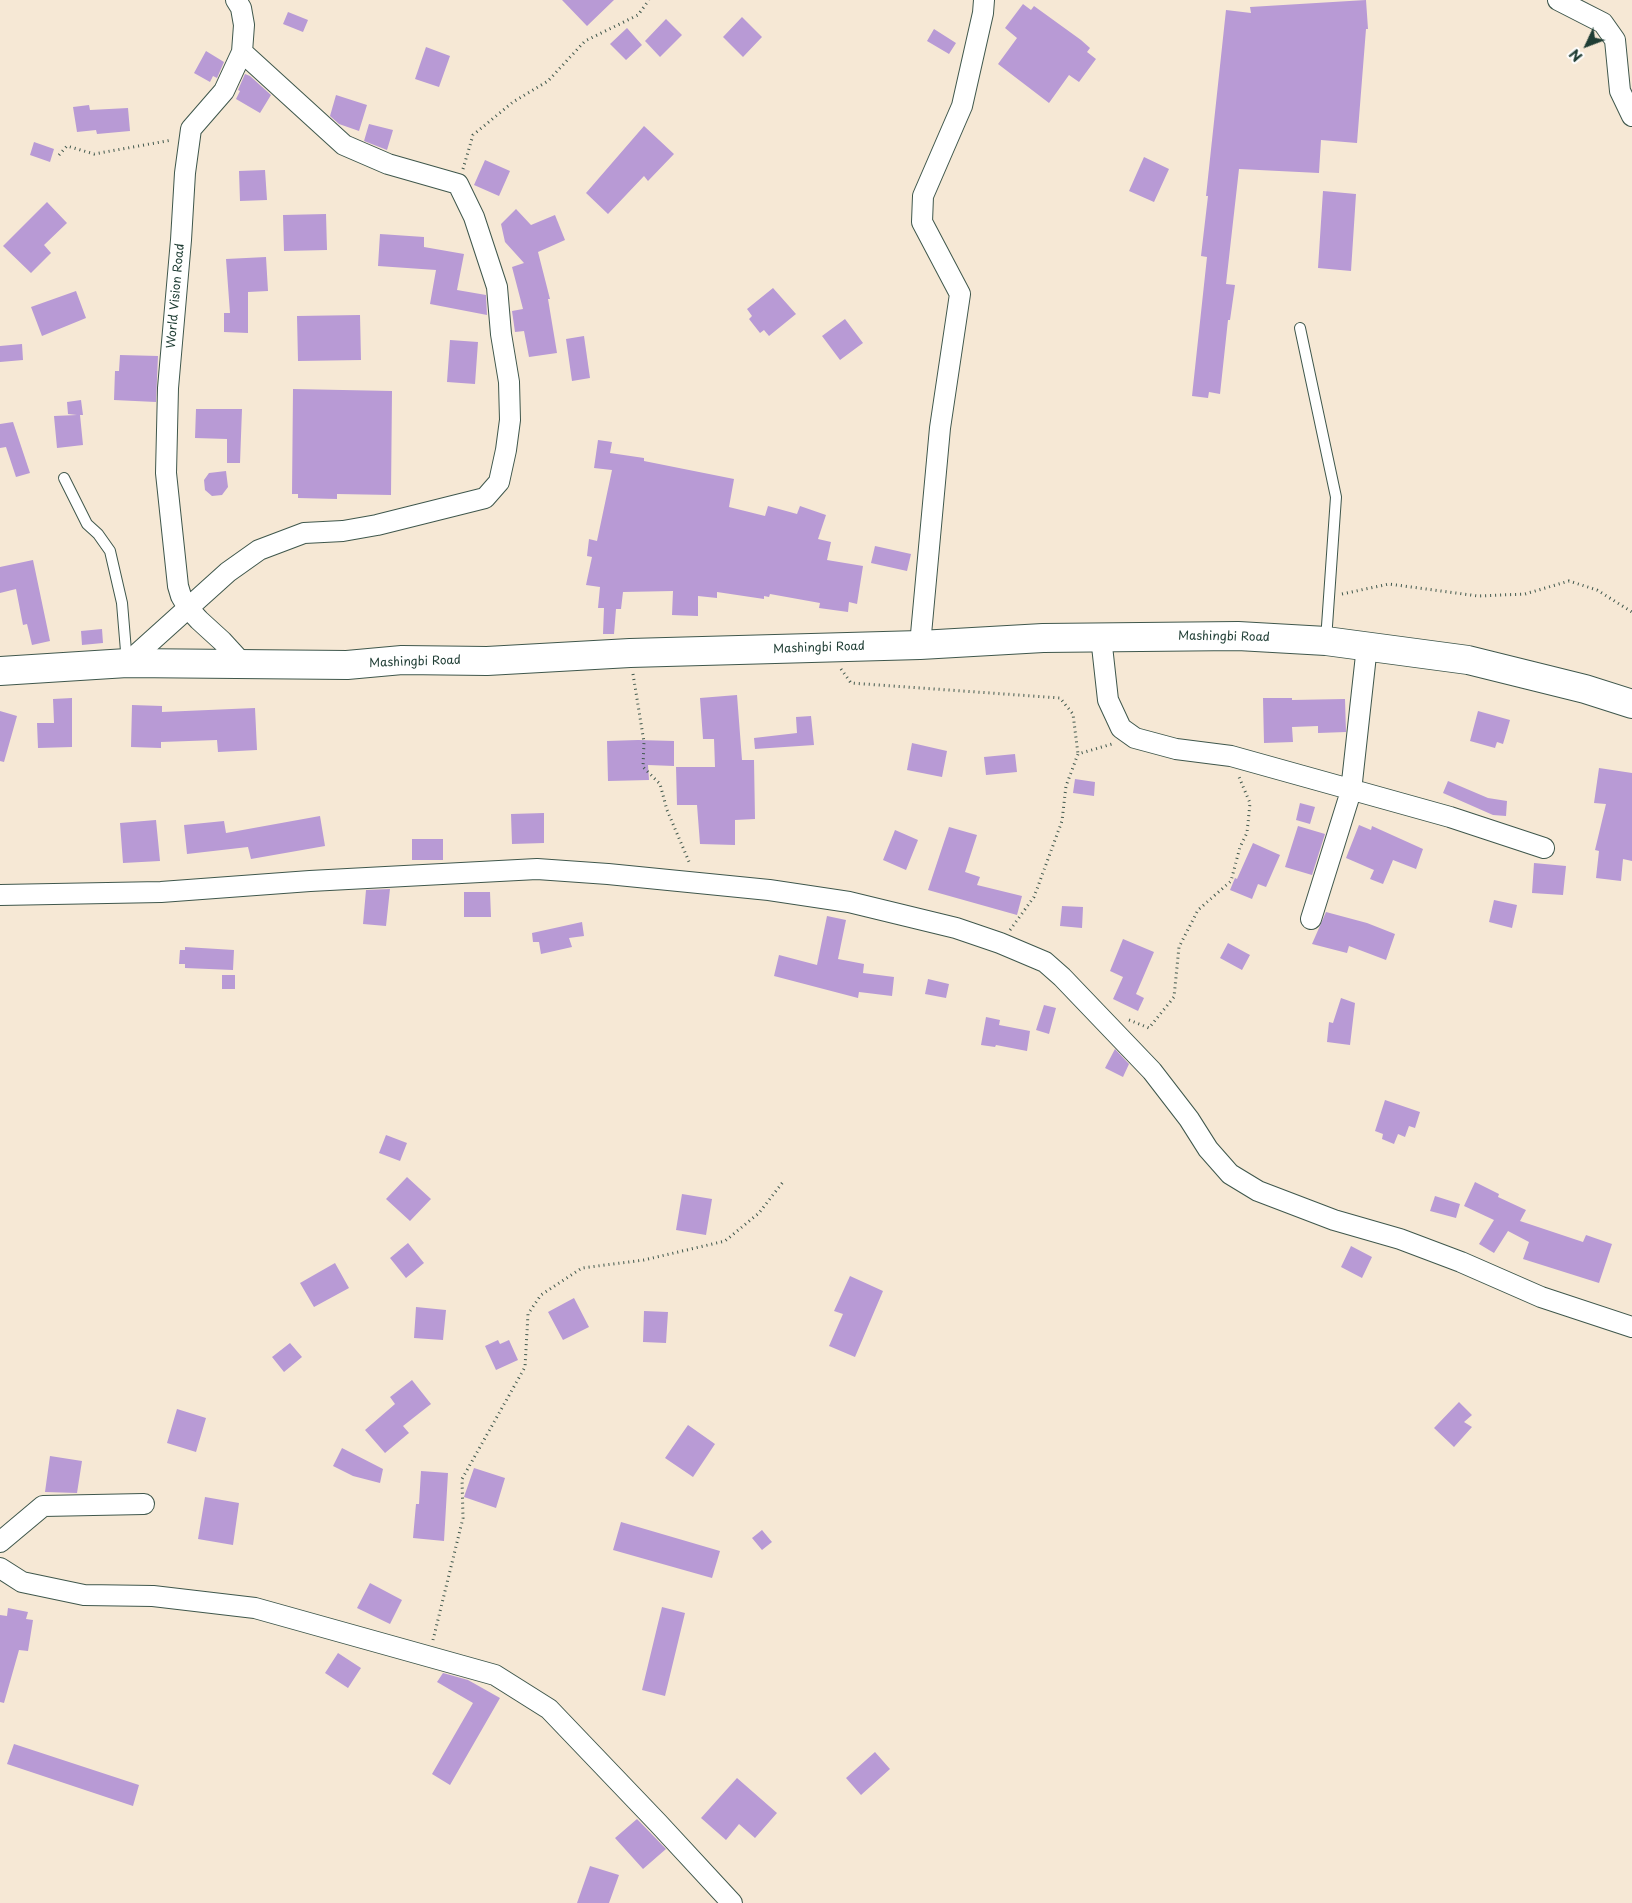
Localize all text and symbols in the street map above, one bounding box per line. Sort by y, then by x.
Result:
north arrow [1562,20,1612,70]
text: N [1564,44,1587,67]
street label: World Vision Road [164,243,188,349]
street label: Mashingbi Road [1178,629,1270,645]
street label: Mashingbi Road [773,639,865,657]
street label: Mashingbi Road [369,653,461,671]

